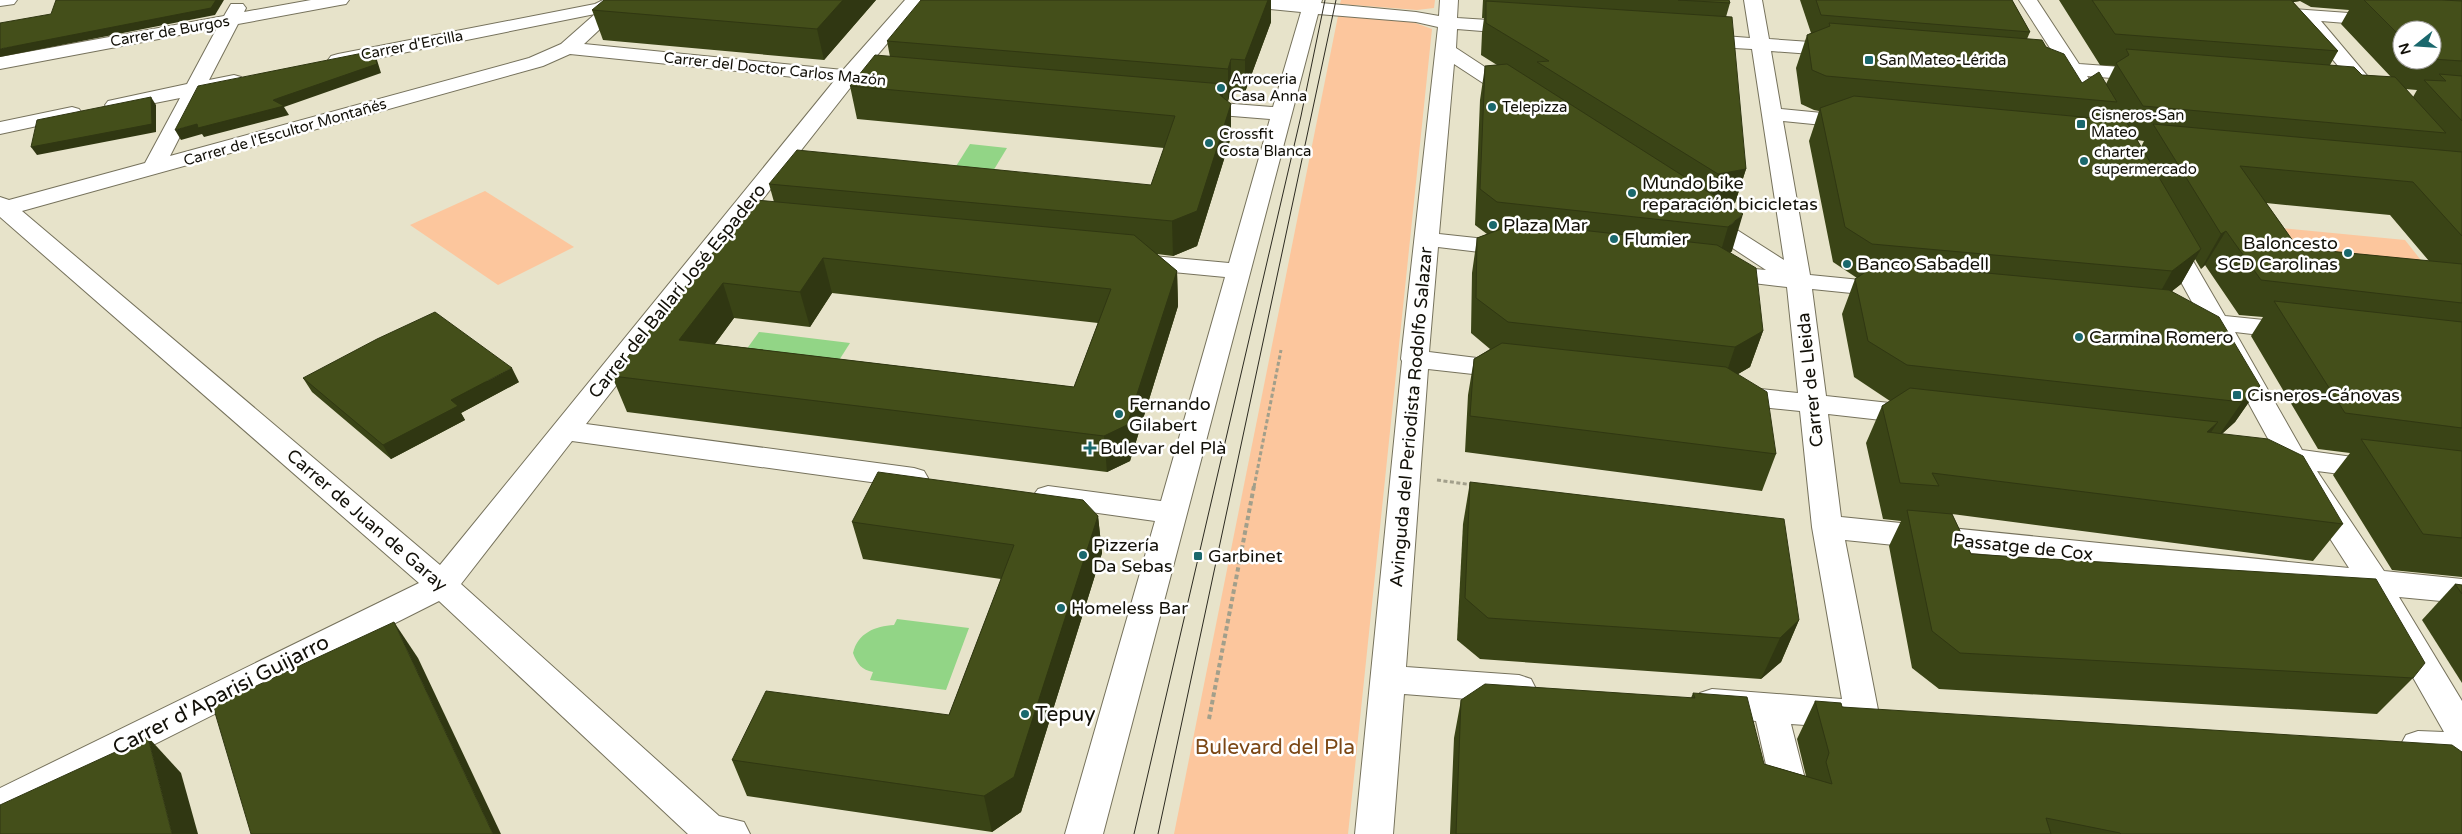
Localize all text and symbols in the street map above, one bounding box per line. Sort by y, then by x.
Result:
street label: Carrer de Burgos [109,12,231,50]
north arrow [2392,20,2442,70]
street label: Carrer d'Ercilla [359,26,465,64]
text: N [2395,41,2415,57]
street label: Carrer del Doctor Carlos Mazón [663,48,887,90]
place label: San Mateo-Lérida [1879,51,2006,69]
marker: San Mateo-Lérida [1863,54,1875,66]
place label: Arroceria Casa Anna [1231,70,1307,105]
marker: Arroceria Casa Anna [1215,82,1227,94]
street label: Carrer de l'Escultor Montañés [181,94,389,170]
place label: Telepizza [1502,98,1567,116]
marker: Telepizza [1486,101,1498,113]
place label: Cisneros-San Mateo [2091,106,2184,141]
marker: Cisneros-San Mateo [2075,118,2087,130]
place label: Crossfit Costa Blanca [1219,125,1312,160]
marker: Crossfit Costa Blanca [1203,137,1215,149]
place label: charter supermercado [2094,143,2197,178]
marker: charter supermercado [2078,155,2090,167]
place label: Mundo bike reparación bicicletas [1642,172,1818,215]
street label: Carrer del Ballarí José Espadero [584,179,770,403]
marker: Mundo bike reparación bicicletas [1626,187,1638,199]
place label: Plaza Mar [1503,214,1588,236]
marker: Plaza Mar [1487,219,1499,231]
place label: Flumier [1624,228,1688,250]
place label: Baloncesto SCD Carolinas [2217,232,2338,275]
marker: Flumier [1608,233,1620,245]
street label: Avinguda del Periodista Rodolfo Salazar [1385,246,1437,588]
marker: Baloncesto SCD Carolinas [2342,247,2354,259]
place label: Banco Sabadell [1857,253,1989,275]
marker: Banco Sabadell [1841,258,1853,270]
street label: Carrer de Lleida [1792,312,1828,448]
place label: Carmina Romero [2089,326,2233,348]
marker: Carmina Romero [2073,331,2085,343]
place label: Cisneros-Cánovas [2247,384,2400,406]
marker: Cisneros-Cánovas [2231,389,2243,401]
place label: Fernando Gilabert [1129,393,1211,436]
marker: Fernando Gilabert [1113,408,1125,420]
place label: Bulevar del Plà [1100,437,1226,459]
marker: Bulevar del Plà [1084,442,1096,454]
street label: Carrer de Juan de Garay [282,444,452,596]
street label: Passatge de Cox [1952,529,2094,565]
place label: Pizzería Da Sebas [1093,534,1173,577]
place label: Garbinet [1208,545,1283,567]
marker: Pizzería Da Sebas [1077,549,1089,561]
marker: Garbinet [1192,550,1204,562]
place label: Homeless Bar [1071,597,1188,619]
marker: Homeless Bar [1055,602,1067,614]
street label: Carrer d'Aparisi Guijarro [109,629,333,761]
place label: Tepuy [1035,702,1096,727]
marker: Tepuy [1019,708,1031,720]
park label: Bulevard del Pla [1195,735,1355,760]

